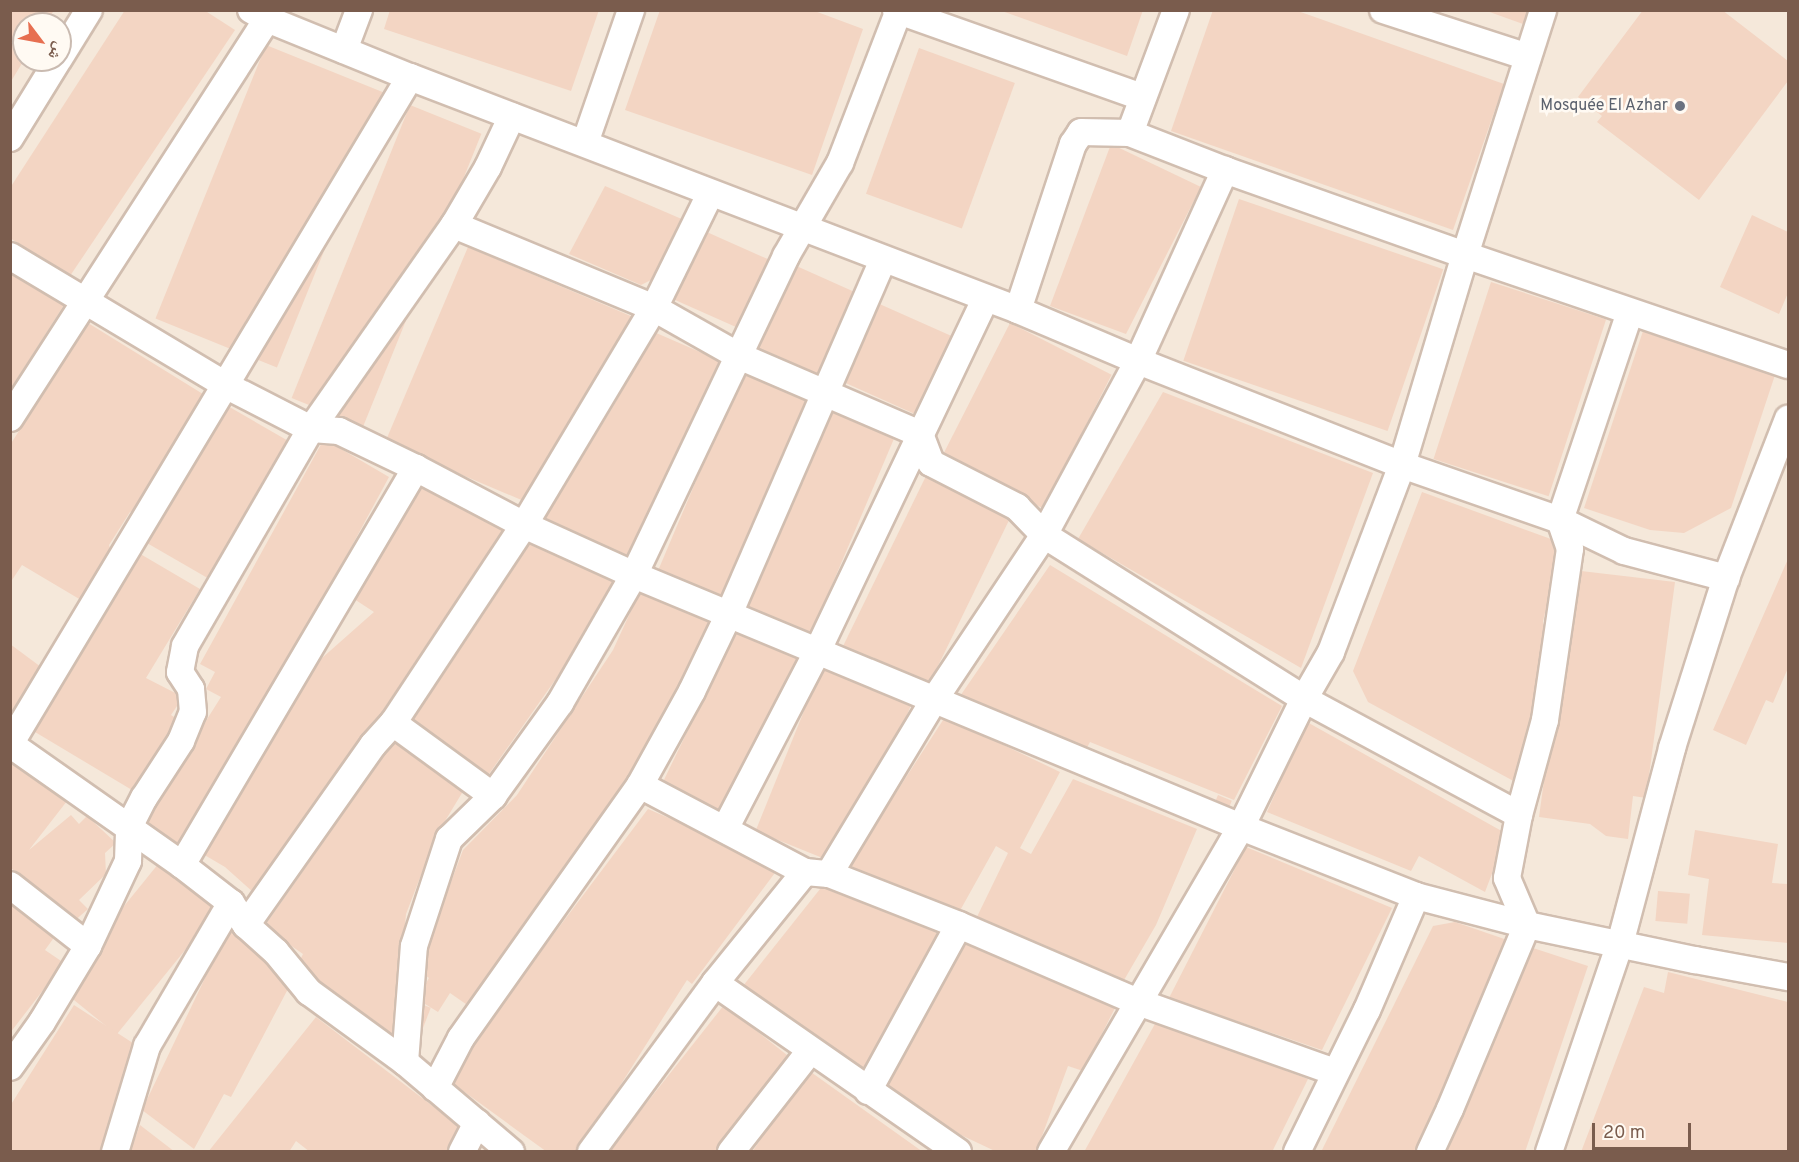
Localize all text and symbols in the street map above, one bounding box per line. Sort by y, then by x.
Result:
north arrow [12,12,72,72]
text: ش [43,38,69,63]
place label: Mosquée El Azhar [1540,96,1668,116]
marker: Mosquée El Azhar [1673,99,1687,113]
scale bar [1595,1111,1694,1149]
text: 20 m [1603,1122,1645,1145]

